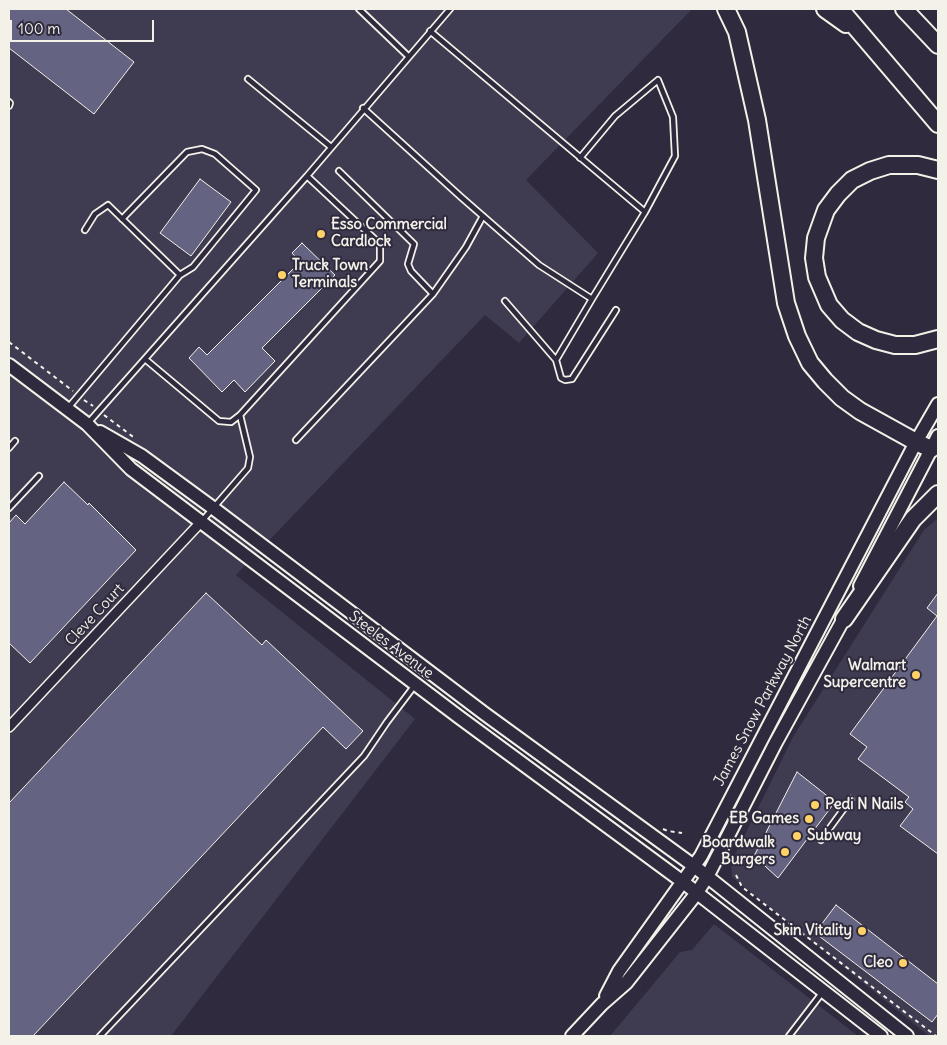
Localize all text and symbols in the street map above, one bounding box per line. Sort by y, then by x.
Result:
scale bar [12,10,156,42]
text: 100 m [18,19,60,38]
place label: Esso Commercial Cardlock [331,216,447,251]
marker: Esso Commercial Cardlock [315,228,327,240]
place label: Truck Town Terminals [292,257,368,292]
marker: Truck Town Terminals [276,269,288,281]
street label: Cleve Court [62,580,128,650]
street label: Steeles Avenue [345,607,437,683]
street label: James Snow Parkway North [710,613,816,789]
place label: Walmart Supercentre [823,657,906,692]
marker: Walmart Supercentre [910,669,922,681]
place label: Pedi N Nails [825,796,904,814]
marker: Pedi N Nails [809,799,821,811]
place label: EB Games [729,810,799,828]
marker: EB Games [803,813,815,825]
place label: Subway [807,827,861,845]
marker: Subway [791,830,803,842]
place label: Boardwalk Burgers [702,834,775,869]
marker: Boardwalk Burgers [779,846,791,858]
place label: Skin Vitality [774,922,852,940]
marker: Skin Vitality [856,925,868,937]
place label: Cleo [863,954,893,972]
marker: Cleo [897,957,909,969]

